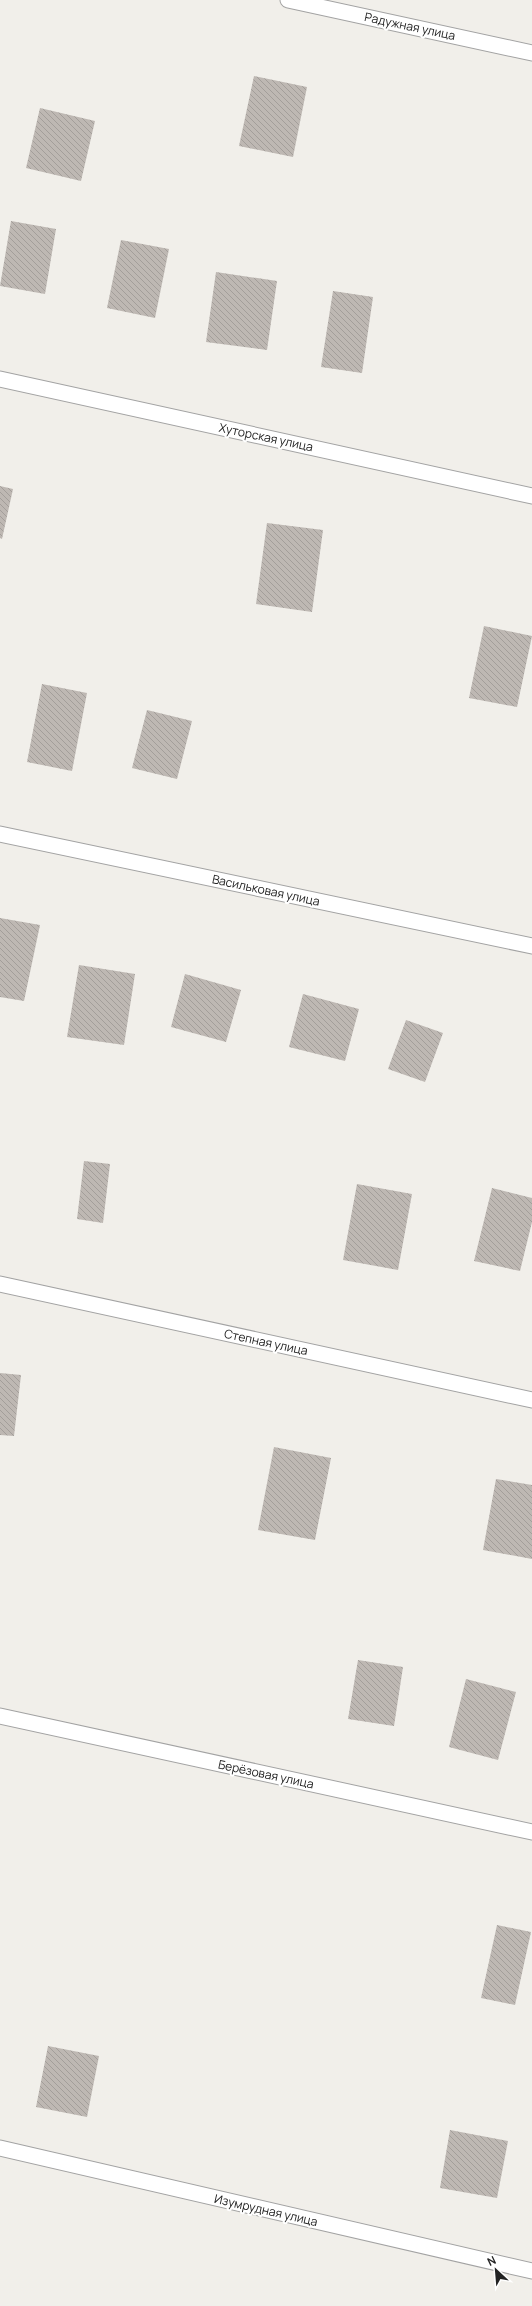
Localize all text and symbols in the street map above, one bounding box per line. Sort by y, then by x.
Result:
street label: Радужная улица [363,8,457,44]
street label: Хуторская улица [217,419,315,455]
street label: Васильковая улица [211,870,321,910]
street label: Степная улица [223,1325,309,1359]
street label: Берёзовая улица [217,1756,315,1792]
street label: Изумрудная улица [213,2190,319,2230]
north arrow [476,2250,516,2290]
text: N [485,2252,498,2269]

